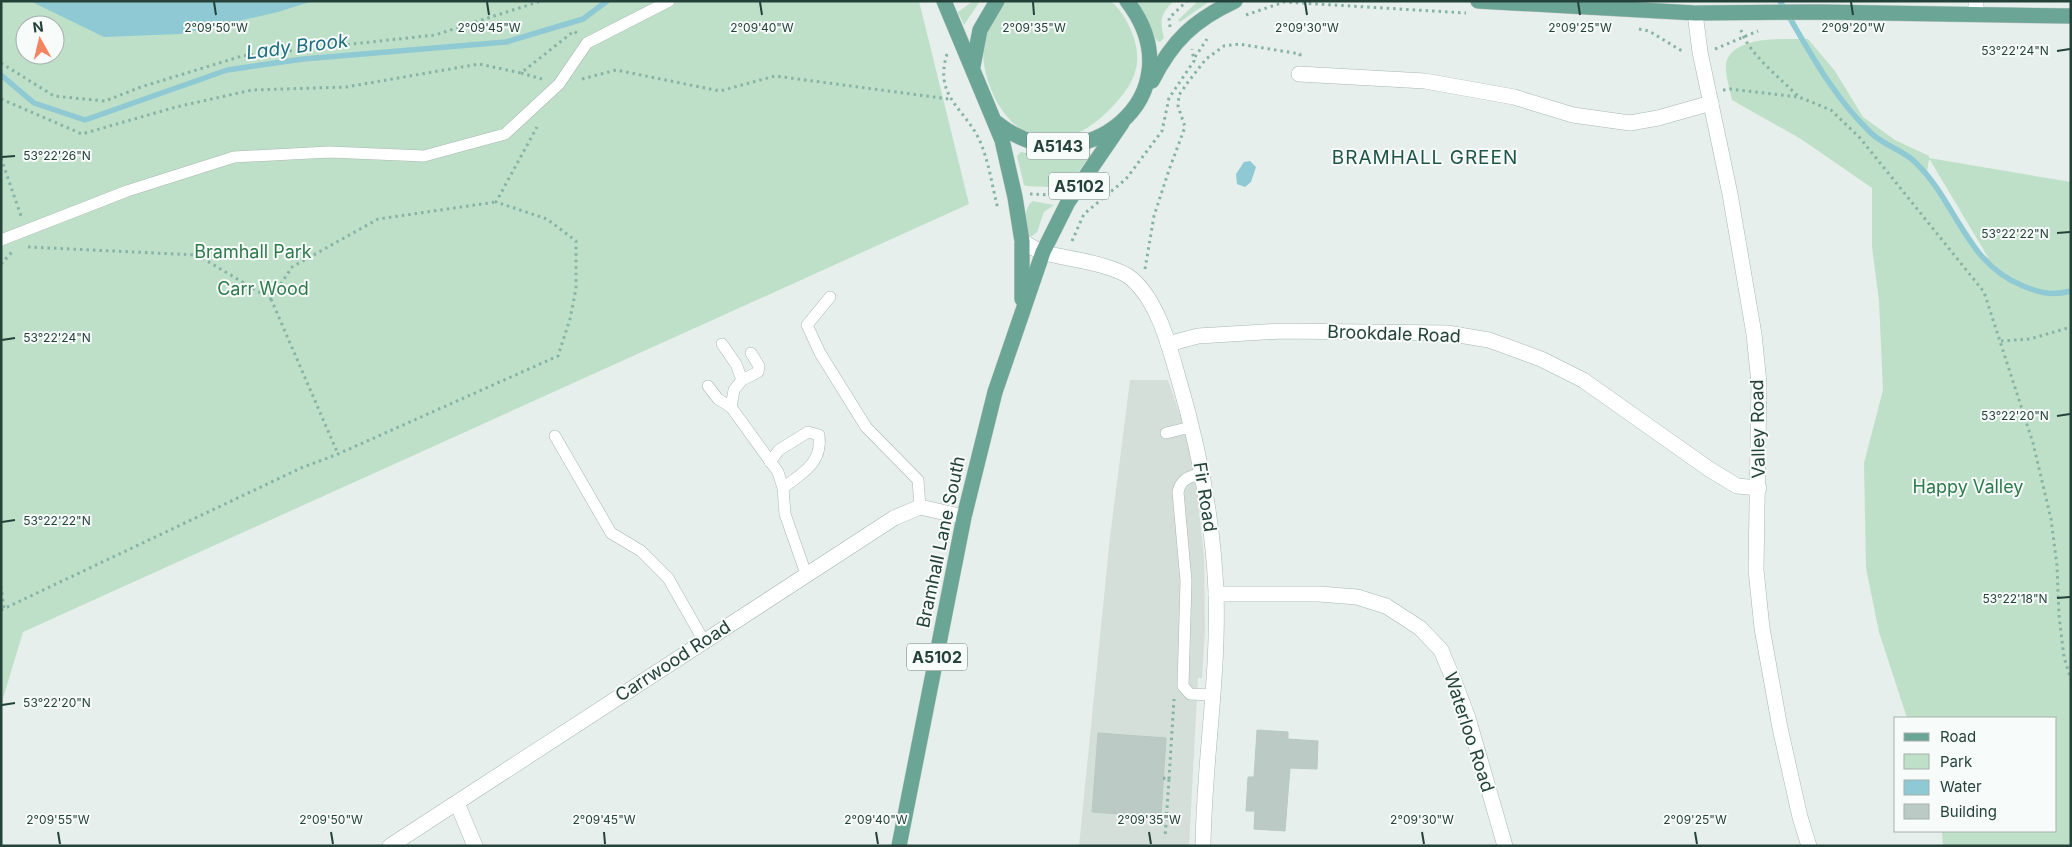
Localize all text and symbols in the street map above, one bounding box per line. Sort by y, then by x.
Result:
north arrow [15,15,65,65]
text: N [32,17,45,36]
text: 2°09'50"W [184,20,248,35]
text: 2°09'45"W [457,20,521,35]
text: 2°09'40"W [730,20,794,35]
text: 2°09'35"W [1002,20,1066,35]
text: 2°09'30"W [1275,20,1339,35]
text: 2°09'25"W [1548,20,1612,35]
text: 2°09'20"W [1821,20,1885,35]
water label: Lady Brook [245,29,350,64]
text: 53°22'24"N [1981,43,2049,58]
road number: A5143 [1027,132,1089,160]
district label: BRAMHALL GREEN [1332,146,1518,169]
text: 53°22'26"N [23,148,91,163]
road number: A5102 [1049,172,1109,200]
text: 53°22'22"N [1981,226,2049,241]
park label: Bramhall Park [194,241,312,262]
park label: Carr Wood [217,278,309,299]
street label: Brookdale Road [1327,321,1461,346]
text: 53°22'24"N [23,330,91,345]
street label: Valley Road [1746,379,1769,479]
text: 53°22'20"N [1981,408,2049,423]
street label: Bramhall Lane South [912,454,969,630]
street label: Fir Road [1190,461,1221,533]
park label: Happy Valley [1913,476,2023,497]
text: 53°22'22"N [23,513,91,528]
text: 53°22'18"N [1982,591,2048,606]
street label: Carrwood Road [611,616,734,706]
road number: A5102 [907,644,967,670]
street label: Waterloo Road [1440,669,1499,794]
text: 53°22'20"N [23,695,91,710]
legend [1894,717,2057,832]
text: Road [1940,727,1976,746]
text: Park [1940,752,1973,771]
text: Water [1940,777,1982,796]
text: Building [1940,802,1997,821]
text: 2°09'55"W [26,812,90,827]
text: 2°09'50"W [299,812,363,827]
text: 2°09'45"W [572,812,636,827]
text: 2°09'40"W [844,812,908,827]
text: 2°09'35"W [1117,812,1181,827]
text: 2°09'30"W [1390,812,1454,827]
text: 2°09'25"W [1663,812,1727,827]

